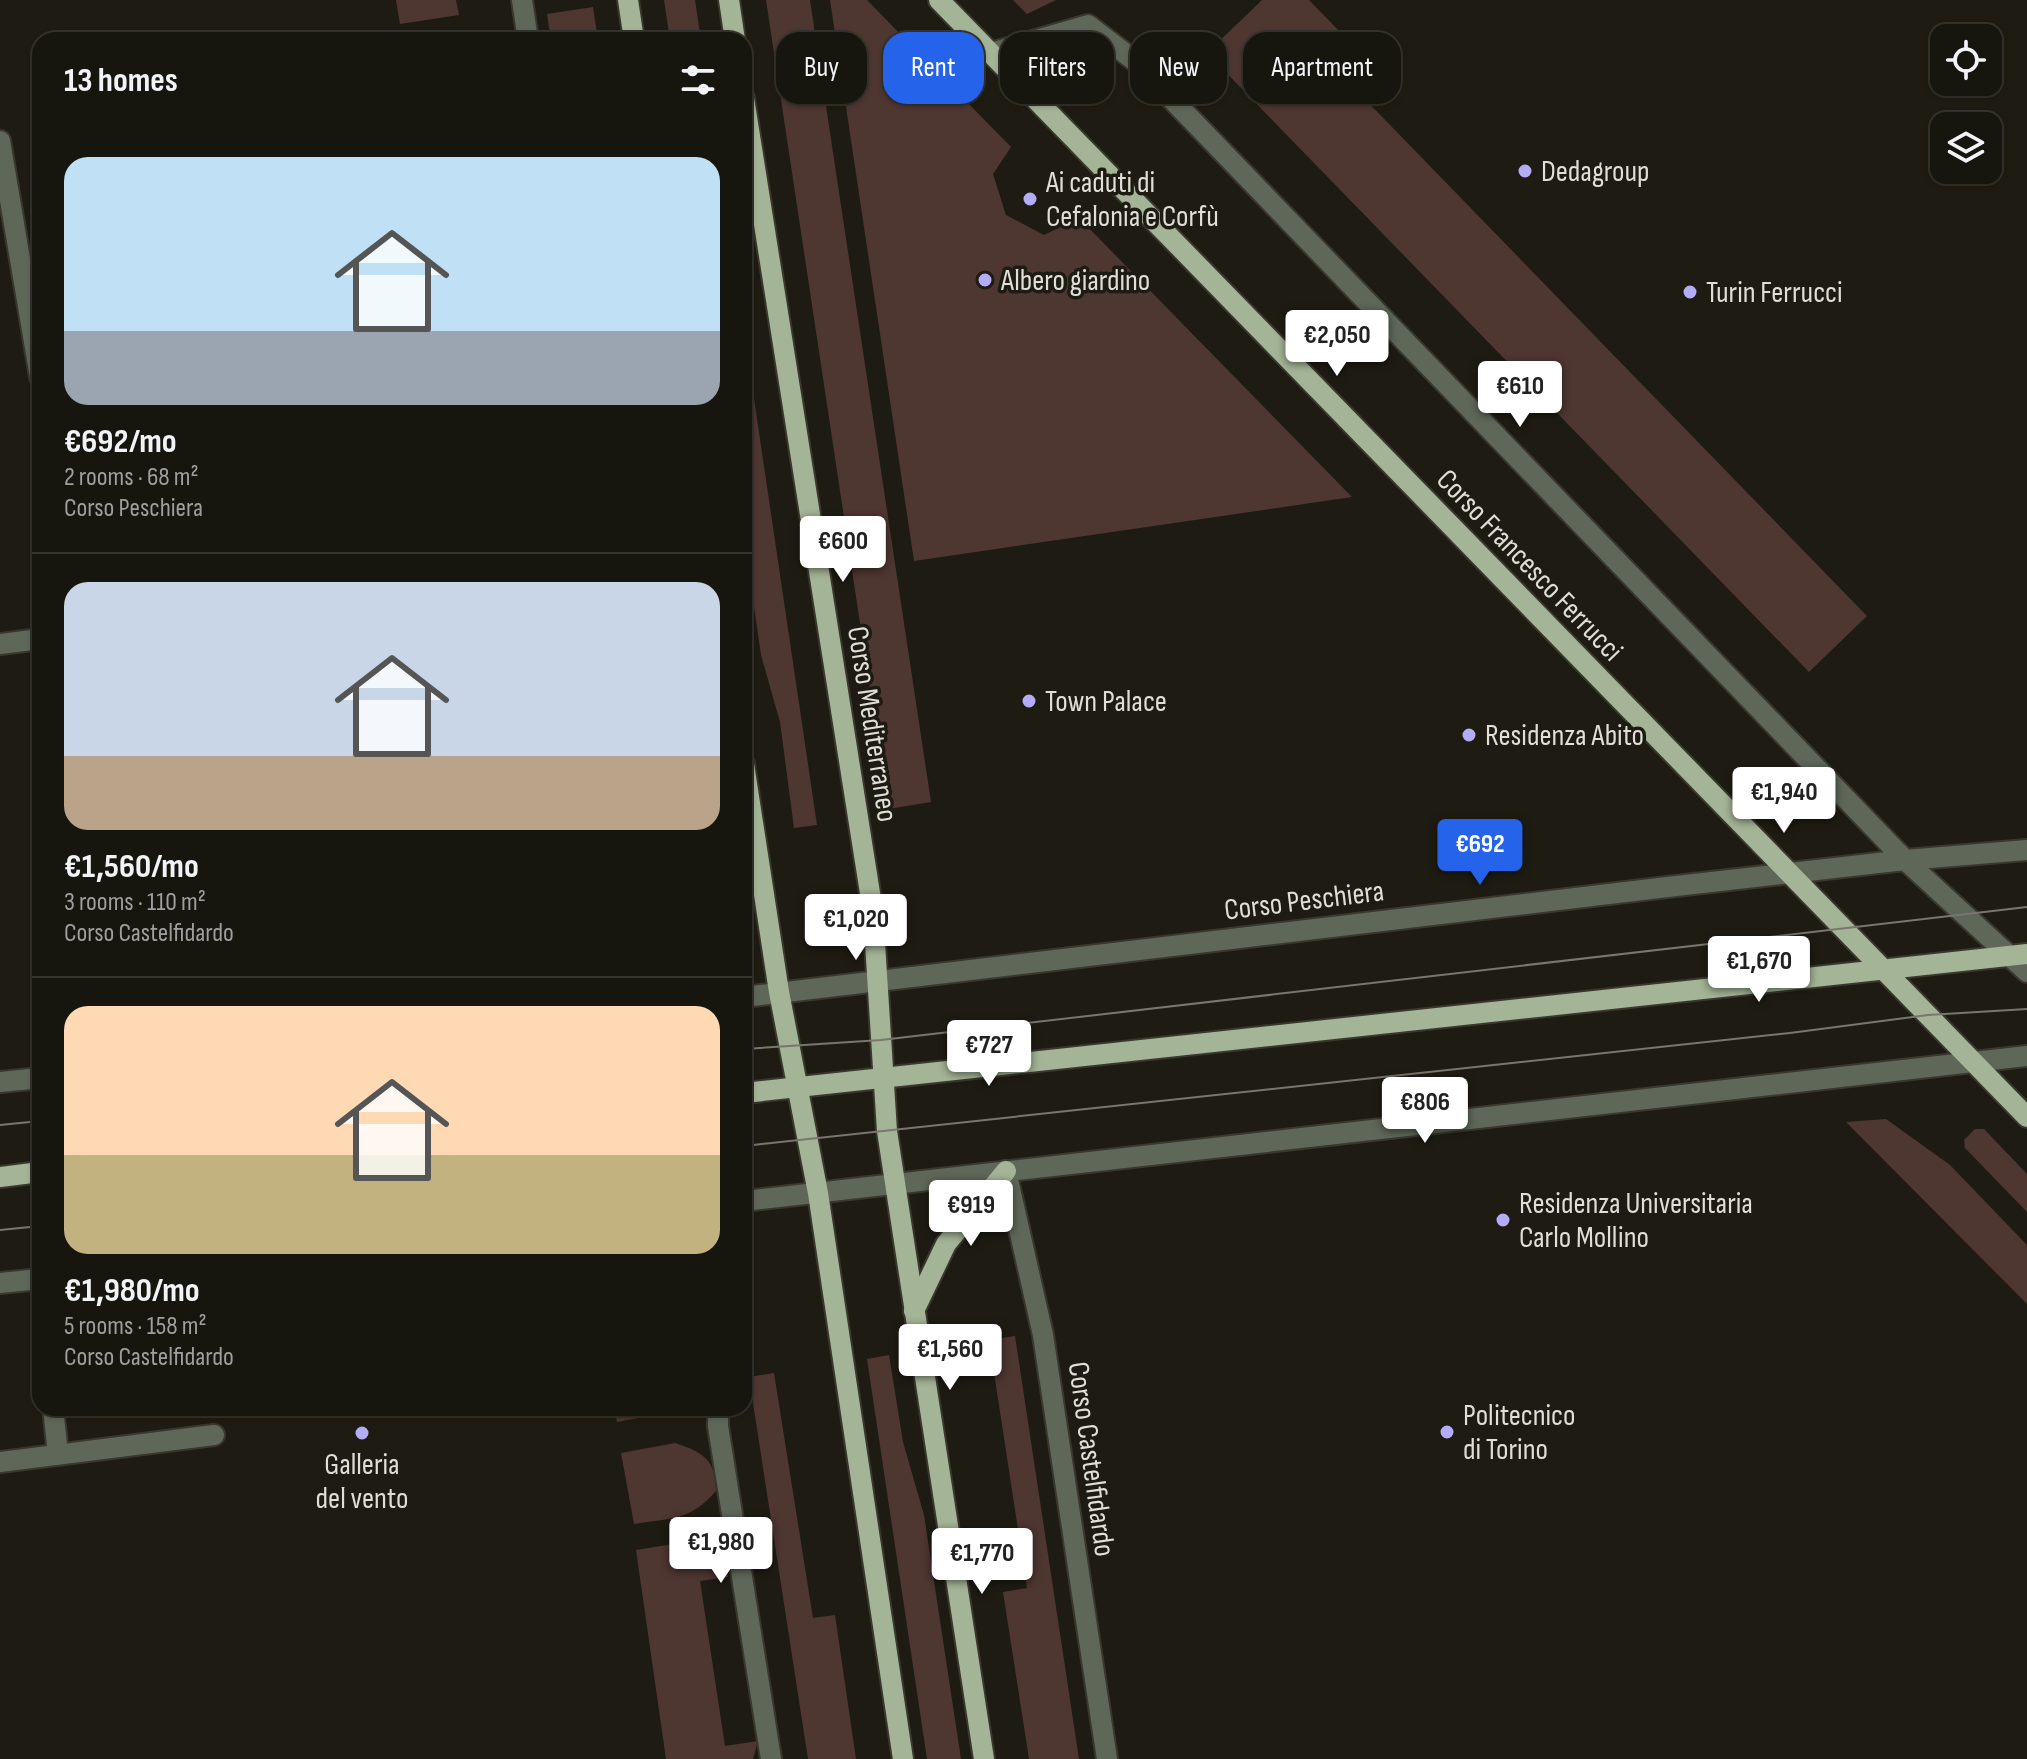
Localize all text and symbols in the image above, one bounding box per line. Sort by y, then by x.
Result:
map controls [1930,24,2002,184]
button: locate [1930,24,2002,96]
chip: Buy [776,32,867,104]
chip: Rent [883,32,984,104]
chip: Filters [1000,32,1114,104]
chip: New [1130,32,1227,104]
chip: Apartment [1243,32,1401,104]
icon: filters [676,58,720,102]
text: 13 homes [64,60,178,101]
button: layers [1930,112,2002,184]
place label: Dedagroup [1541,154,1649,190]
marker: Dedagroup [1516,162,1534,180]
place label: Ai caduti di Cefalonia e Corfù [1045,165,1219,235]
marker: Ai caduti di Cefalonia e Corfù [1021,190,1039,208]
icon: home [320,209,464,353]
place label: Albero giardino [1000,263,1150,299]
marker: Albero giardino [976,271,994,289]
place label: Turin Ferrucci [1706,275,1843,311]
marker: Turin Ferrucci [1681,283,1699,301]
pin: €2,050 [1272,310,1402,378]
text: €2,050 [1303,320,1371,351]
pin: €610 [1473,361,1567,429]
text: €610 [1496,371,1544,402]
text: €692/mo [64,421,177,462]
text: 2 rooms · 68 m² [64,462,199,493]
street label: Corso Francesco Ferrucci [1429,462,1630,669]
text: Corso Peschiera [64,493,203,524]
pin: €600 [796,516,890,584]
text: €600 [818,526,868,557]
street label: Corso Mediterraneo [839,624,905,824]
icon: home [320,634,464,778]
place label: Town Palace [1045,684,1167,720]
marker: Town Palace [1020,692,1038,710]
place label: Residenza Abito [1485,718,1644,754]
marker: Residenza Abito [1460,726,1478,744]
pin: €1,940 [1719,767,1849,835]
text: €1,940 [1750,777,1818,808]
pin: €692 [1433,819,1527,887]
text: €692 [1455,829,1505,860]
text: €1,560/mo [64,846,199,887]
street label: Corso Peschiera [1222,873,1386,929]
text: 3 rooms · 110 m² [64,887,206,918]
pin: €1,020 [791,894,921,962]
text: €1,020 [823,904,889,935]
text: Corso Castelfidardo [64,918,234,949]
pin: €1,670 [1694,936,1824,1004]
text: €1,670 [1726,946,1792,977]
pin: €727 [942,1020,1036,1088]
text: €727 [965,1030,1013,1061]
icon: home [320,1058,464,1202]
pin: €806 [1378,1077,1472,1145]
text: €806 [1400,1087,1450,1118]
pin: €919 [924,1180,1018,1248]
place label: Residenza Universitaria Carlo Mollino [1519,1186,1753,1256]
text: €919 [947,1190,995,1221]
marker: Residenza Universitaria Carlo Mollino [1494,1211,1512,1229]
text: €1,980/mo [64,1270,200,1311]
text: 5 rooms · 158 m² [64,1311,207,1342]
pin: €1,560 [885,1324,1015,1392]
text: €1,560 [917,1334,983,1365]
text: Corso Castelfidardo [64,1342,234,1373]
street label: Corso Castelfidardo [1060,1360,1122,1559]
place label: Politecnico di Torino [1463,1398,1575,1468]
marker: Politecnico di Torino [1438,1423,1456,1441]
marker: Galleria del vento [353,1424,371,1442]
place label: Galleria del vento [316,1447,408,1517]
pin: €1,980 [656,1517,786,1585]
text: €1,980 [687,1527,755,1558]
pin: €1,770 [917,1528,1047,1596]
text: €1,770 [950,1538,1014,1569]

